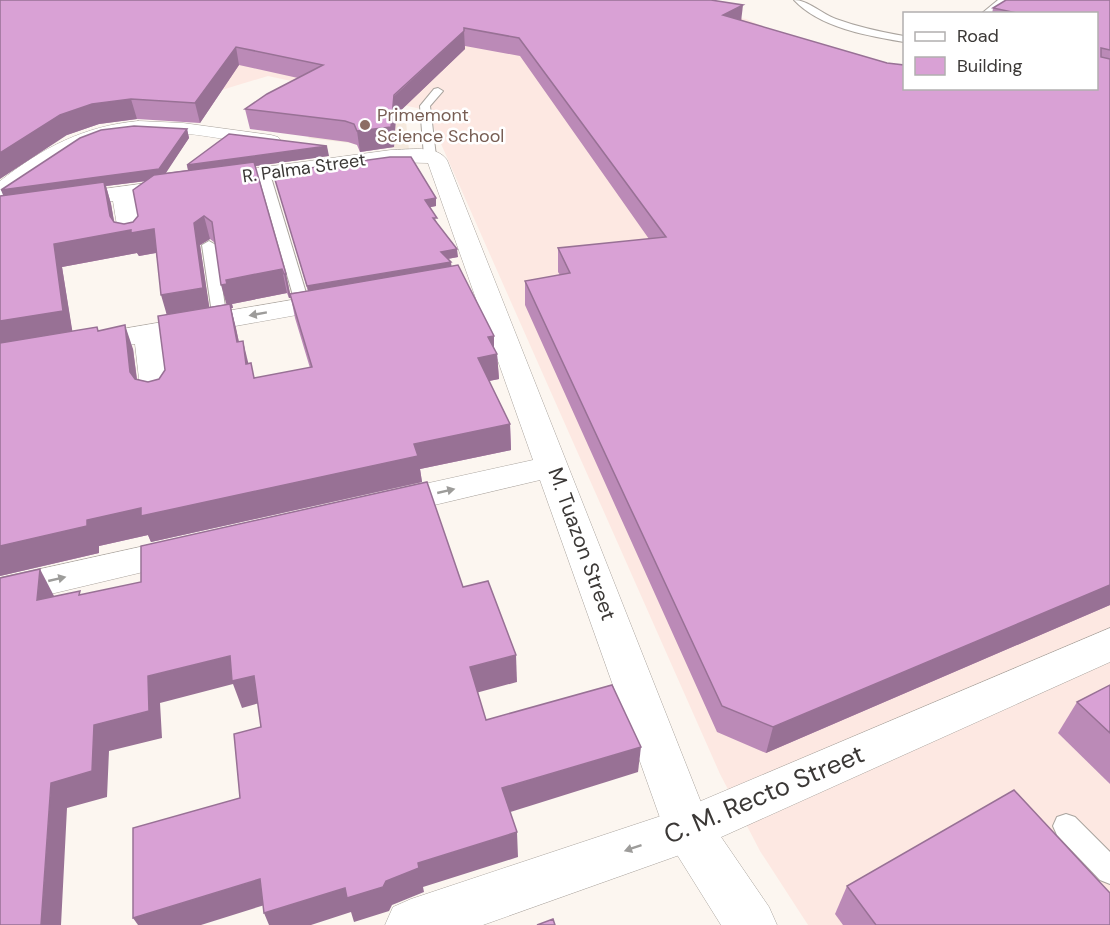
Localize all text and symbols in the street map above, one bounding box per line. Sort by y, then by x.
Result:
legend [903,12,1098,90]
text: Road [957,24,999,48]
text: Building [957,54,1022,78]
place label: Primemont Science School [377,103,504,148]
marker: Primemont Science School [358,118,372,132]
street label: R. Palma Street [241,147,367,189]
one-way arrow [249,309,268,318]
street label: M. Tuazon Street [541,464,623,624]
one-way arrow [437,486,456,495]
one-way arrow [48,574,66,584]
street label: C. M. Recto Street [659,736,869,852]
one-way arrow [624,844,642,854]

